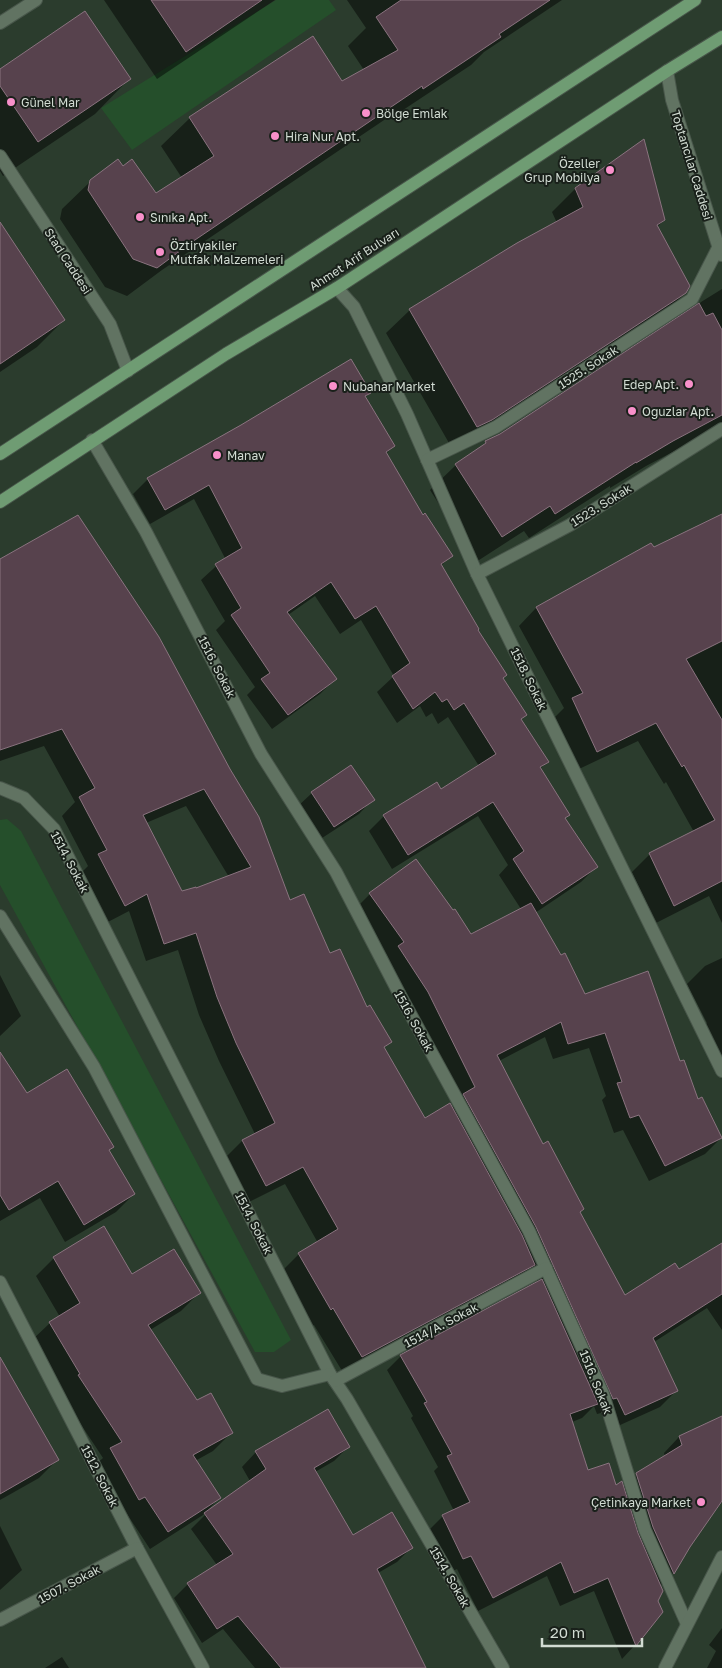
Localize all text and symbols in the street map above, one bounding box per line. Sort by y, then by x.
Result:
place label: Günel Mar [21,95,80,110]
marker: Günel Mar [5,96,17,108]
place label: Bölge Emlak [376,106,448,121]
marker: Bölge Emlak [360,107,372,119]
street label: Toptancılar Caddesi [668,108,716,222]
place label: Hira Nur Apt. [285,129,360,144]
marker: Hira Nur Apt. [269,130,281,142]
place label: Özeller Grup Mobilya [524,156,600,185]
marker: Özeller Grup Mobilya [604,164,616,176]
place label: Sınıka Apt. [150,210,212,225]
marker: Sınıka Apt. [134,211,146,223]
street label: Ahmet Arif Bulvarı [306,224,402,294]
street label: Stad Caddesi [41,225,95,297]
place label: Öztiryakiler Mutfak Malzemeleri [170,238,283,267]
marker: Öztiryakiler Mutfak Malzemeleri [154,246,166,258]
street label: 1525. Sokak [555,342,621,392]
place label: Edep Apt. [623,377,679,392]
marker: Edep Apt. [683,378,695,390]
place label: Nubahar Market [343,379,436,394]
marker: Nubahar Market [327,380,339,392]
place label: Oğuzlar Apt. [642,404,714,419]
marker: Oğuzlar Apt. [626,405,638,417]
place label: Manav [227,448,265,463]
marker: Manav [211,449,223,461]
street label: 1523. Sokak [568,480,634,530]
street label: 1516. Sokak [195,633,239,701]
street label: 1518. Sokak [507,645,551,713]
street label: 1514. Sokak [48,829,93,896]
street label: 1516. Sokak [391,988,437,1054]
street label: 1514. Sokak [232,1189,276,1257]
street label: 1514/A. Sokak [401,1299,481,1351]
street label: 1516. Sokak [576,1348,616,1416]
street label: 1512. Sokak [78,1443,122,1510]
place label: Çetinkaya Market [591,1495,691,1510]
marker: Çetinkaya Market [695,1496,707,1508]
street label: 1514. Sokak [427,1544,474,1610]
street label: 1507. Sokak [35,1561,103,1607]
scale bar [542,1616,642,1648]
text: 20 m [550,1623,585,1641]

